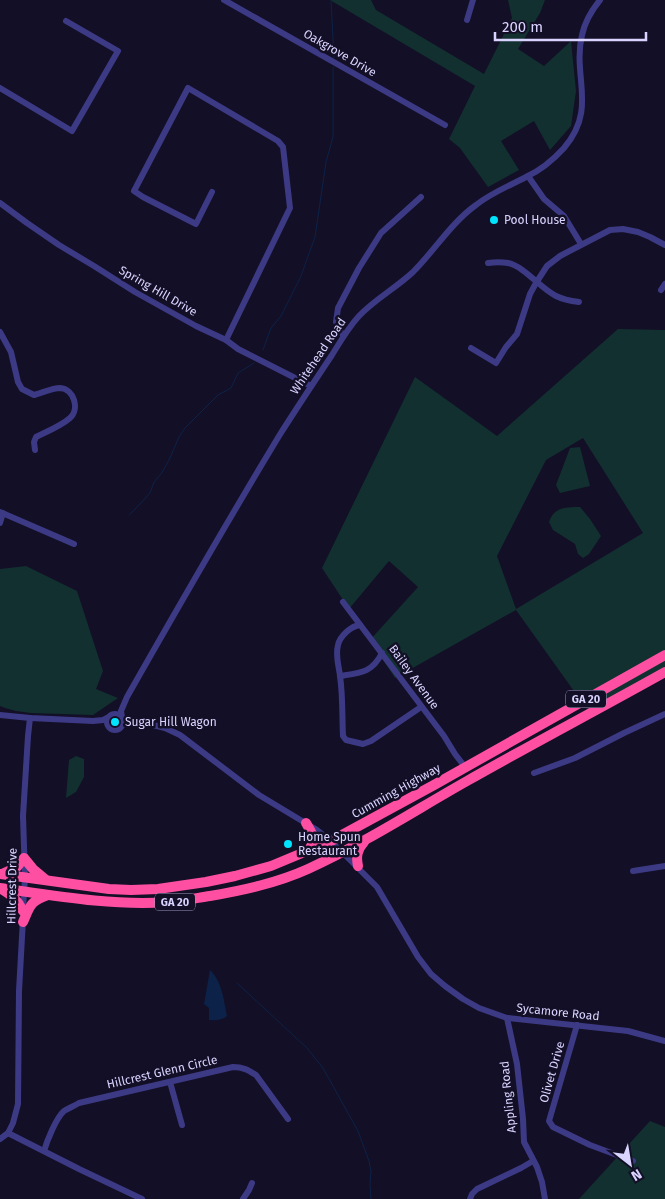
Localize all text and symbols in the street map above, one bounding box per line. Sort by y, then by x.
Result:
scale bar [495,10,646,42]
text: 200 m [502,18,543,36]
street label: Oakgrove Drive [301,26,379,80]
place label: Pool House [504,213,566,227]
marker: Pool House [488,214,500,226]
street label: Spring Hill Drive [116,263,200,319]
street label: Whitehead Road [287,315,349,397]
street label: Bailey Avenue [386,642,442,712]
road number: GA 20 [566,691,606,708]
place label: Sugar Hill Wagon [125,715,217,729]
marker: Sugar Hill Wagon [109,716,121,728]
street label: Cumming Highway [349,761,443,821]
place label: Home Spun Restaurant [298,830,361,858]
marker: Home Spun Restaurant [282,838,294,850]
street label: Hillcrest Drive [4,848,20,924]
road number: GA 20 [155,894,195,910]
street label: Sycamore Road [516,1001,600,1023]
street label: Olivet Drive [537,1040,567,1104]
street label: Hillcrest Glenn Circle [105,1052,219,1092]
street label: Appling Road [497,1060,519,1134]
north arrow [605,1139,655,1189]
text: N [628,1165,645,1184]

